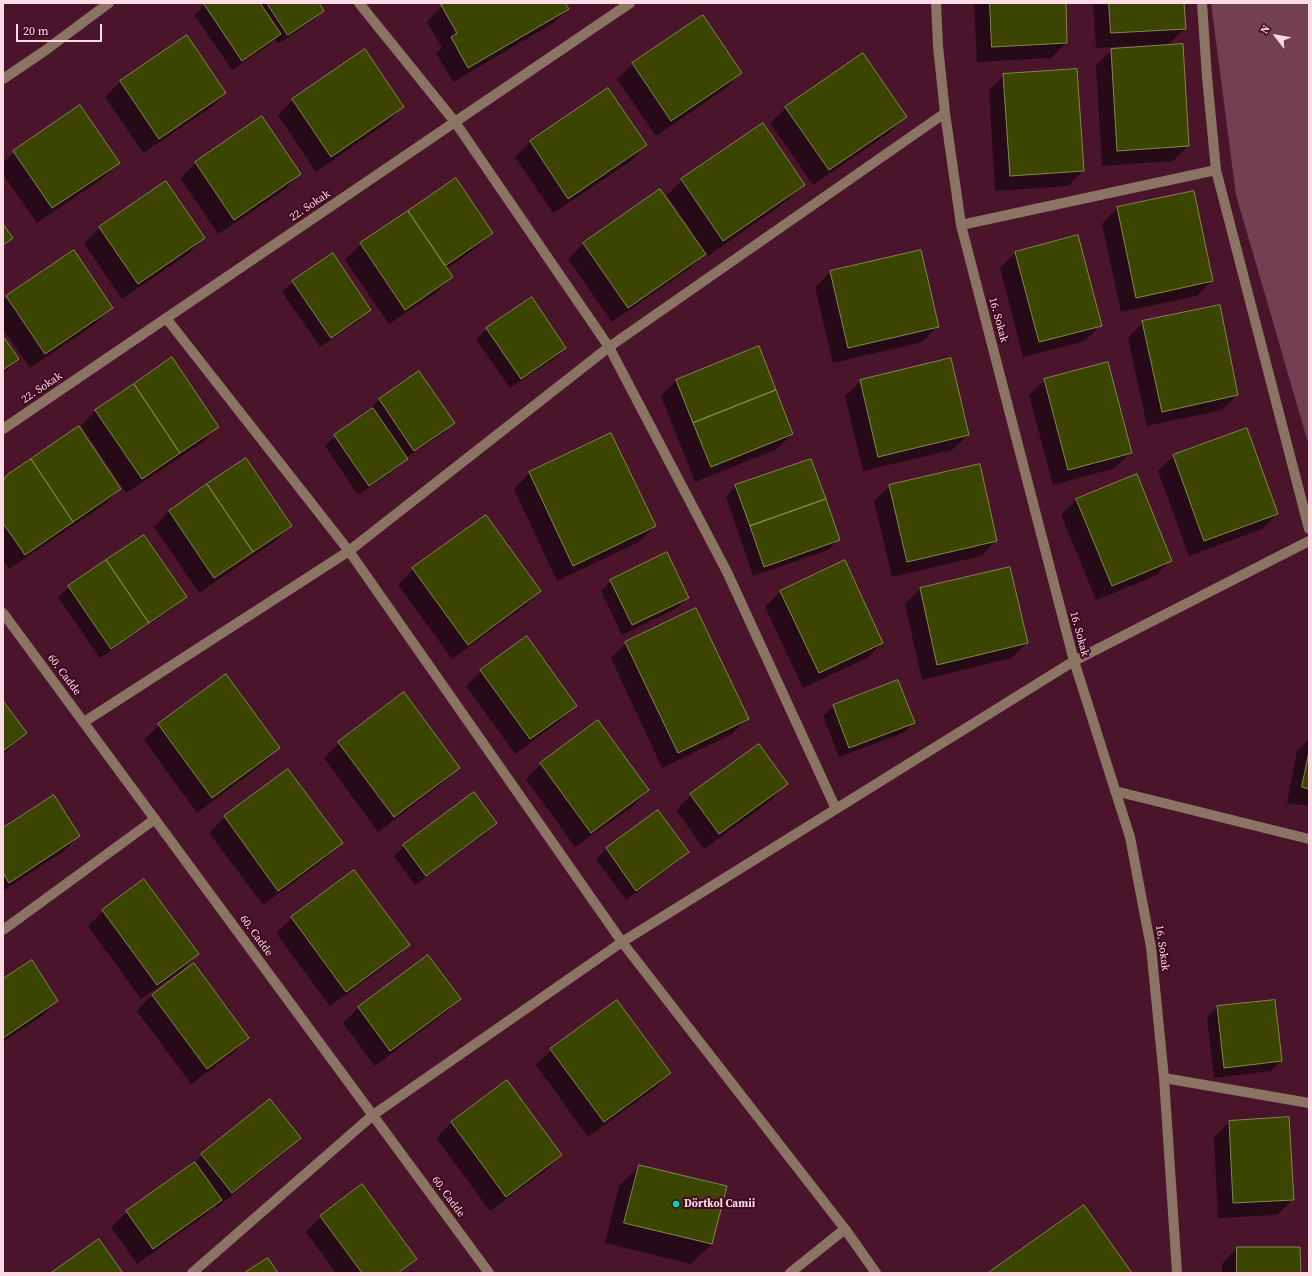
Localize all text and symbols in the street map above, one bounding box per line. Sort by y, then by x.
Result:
scale bar [18,16,104,42]
north arrow [1256,16,1296,56]
text: N [1257,22,1274,37]
text: 20 m [23,23,49,39]
street label: 22. Sokak [287,188,333,224]
street label: 16. Sokak [986,296,1010,344]
street label: 22. Sokak [19,370,65,406]
street label: 16. Sokak [1067,610,1091,658]
street label: 60. Cadde [44,652,84,698]
street label: 60. Cadde [237,913,275,959]
street label: 16. Sokak [1152,924,1172,972]
street label: 60. Cadde [429,1174,467,1220]
place label: Dörtkol Camii [684,1197,755,1211]
marker: Dörtkol Camii [671,1199,681,1209]

